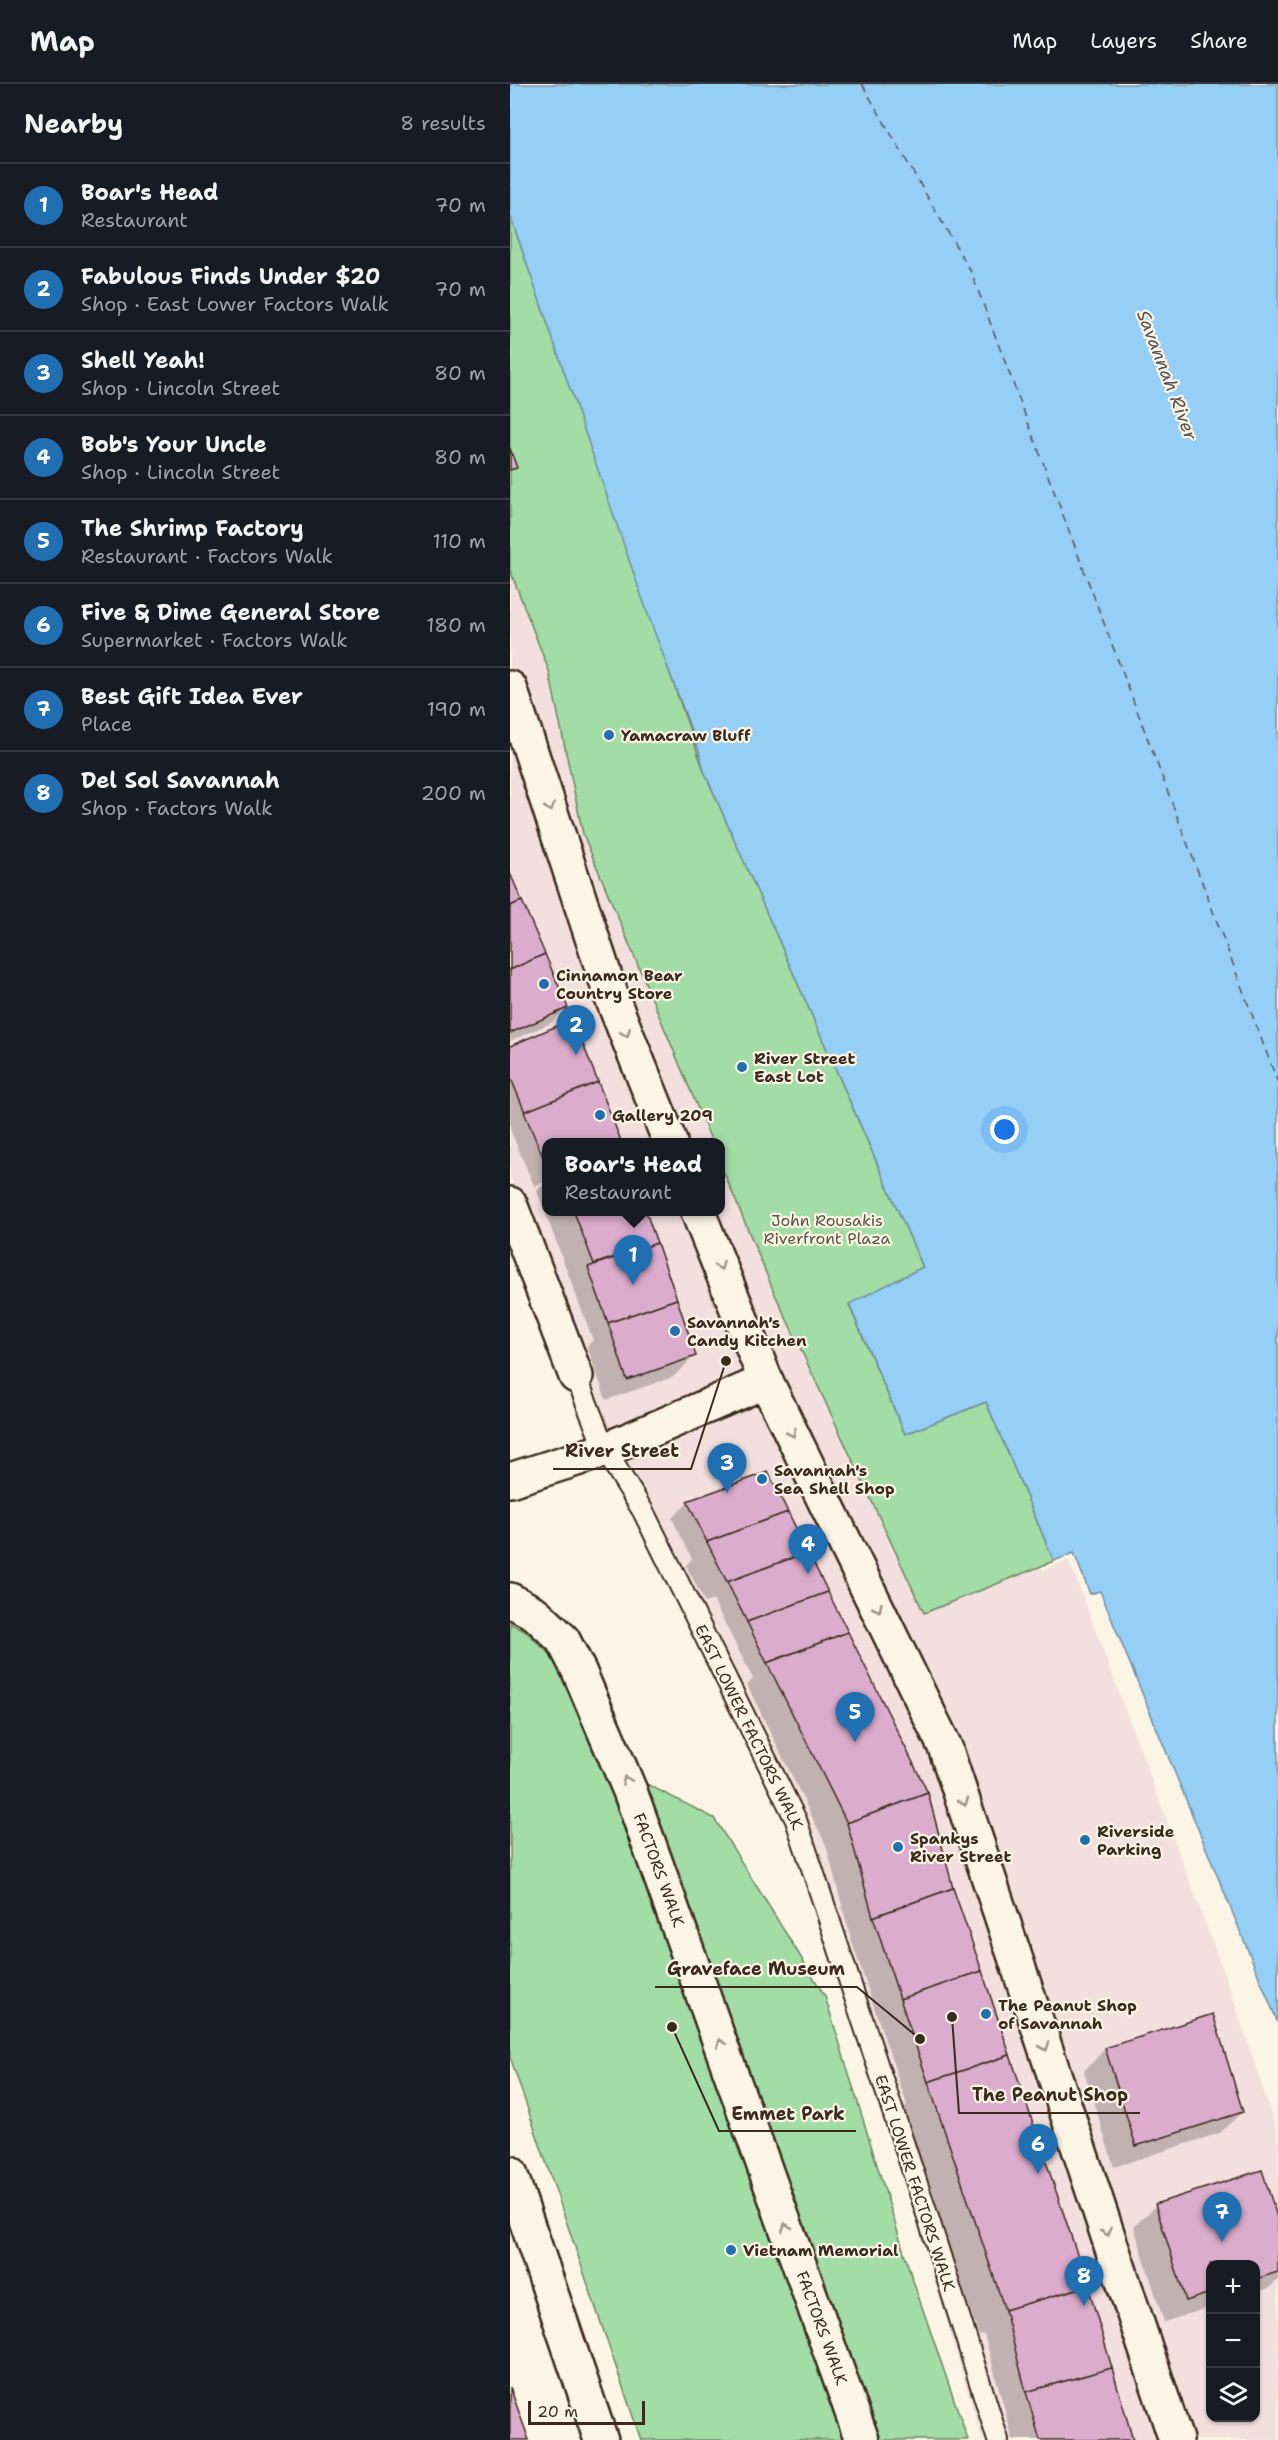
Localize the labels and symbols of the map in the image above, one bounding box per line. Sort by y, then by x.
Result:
water label: Savannah River [1131,306,1203,444]
place label: Yamacraw Bluff [621,725,750,746]
marker: Yamacraw Bluff [602,728,616,742]
one-way arrow [543,802,555,813]
place label: Cinnamon Bear Country Store [556,965,683,1004]
marker: Cinnamon Bear Country Store [537,977,551,991]
pin: 2 [556,1006,596,1055]
one-way arrow [619,1026,631,1037]
place label: River Street East Lot [754,1048,855,1087]
marker: River Street East Lot [735,1060,749,1074]
place label: Gallery 209 [612,1105,713,1126]
marker: Gallery 209 [593,1108,607,1122]
your location [990,1115,1019,1144]
park label: John Rousakis Riverfront Plaza [764,1210,890,1249]
pin: 1 [614,1236,652,1285]
one-way arrow [713,1259,725,1270]
place label: Savannah's Candy Kitchen [687,1312,807,1351]
marker: Savannah's Candy Kitchen [668,1324,682,1338]
one-way arrow [785,1427,796,1438]
callout: River Street [553,1433,691,1469]
text: River Street [565,1439,679,1463]
pin: 3 [708,1444,746,1493]
place label: Savannah's Sea Shell Shop [774,1460,895,1499]
marker: Savannah's Sea Shell Shop [755,1472,769,1486]
pin: 4 [788,1524,828,1574]
one-way arrow [871,1602,883,1613]
street label: EAST LOWER FACTORS WALK [690,1621,808,1834]
pin: 5 [836,1692,874,1742]
one-way arrow [621,1776,633,1787]
one-way arrow [956,1796,969,1807]
street label: FACTORS WALK [629,1810,690,1931]
place label: Riverside Parking [1097,1821,1175,1860]
place label: Spankys River Street [910,1828,1011,1867]
marker: Riverside Parking [1078,1833,1092,1847]
marker: Spankys River Street [891,1840,905,1854]
callout: Graveface Museum [655,1951,857,1987]
text: Graveface Museum [667,1957,846,1981]
place label: The Peanut Shop of Savannah [998,1995,1137,2034]
marker: The Peanut Shop of Savannah [979,2007,993,2021]
one-way arrow [715,2038,728,2049]
one-way arrow [1038,2041,1051,2052]
street label: EAST LOWER FACTORS WALK [870,2072,960,2295]
callout: The Peanut Shop [959,2077,1140,2113]
text: The Peanut Shop [972,2083,1128,2107]
callout: Emmet Park [719,2095,856,2131]
text: Emmet Park [731,2102,845,2126]
pin: 6 [1018,2124,1058,2174]
pin: 7 [1202,2192,1242,2242]
one-way arrow [781,2222,793,2233]
one-way arrow [1100,2226,1112,2237]
place label: Vietnam Memorial [743,2240,899,2261]
marker: Vietnam Memorial [724,2243,738,2257]
pin: 8 [1064,2256,1104,2306]
street label: FACTORS WALK [792,2268,853,2389]
scale bar [528,2398,645,2426]

